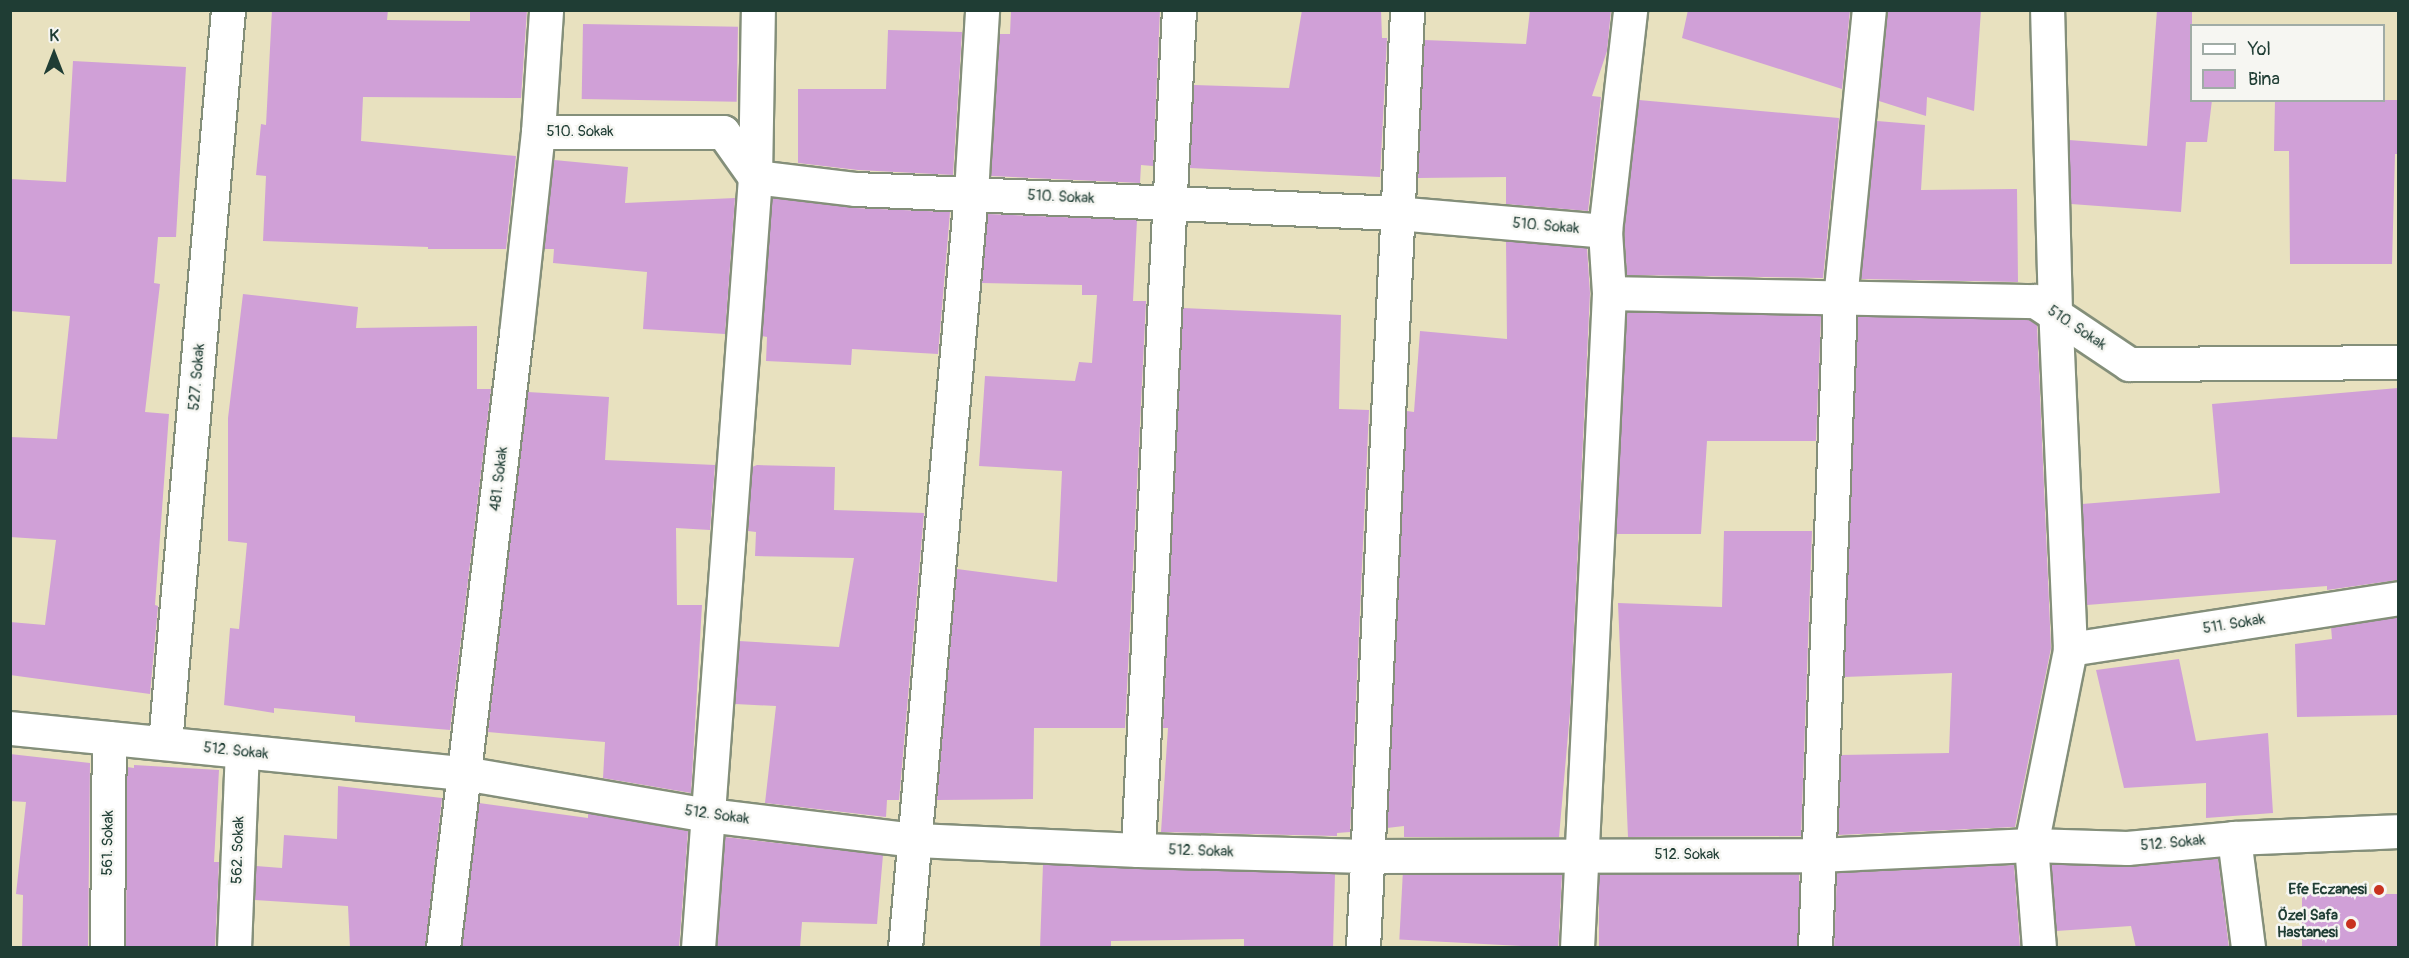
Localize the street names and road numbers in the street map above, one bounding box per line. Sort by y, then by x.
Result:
street label: 510. Sokak [546,123,614,141]
street label: 510. Sokak [1027,186,1095,208]
street label: 510. Sokak [1512,214,1580,238]
street label: 510. Sokak [2044,302,2110,354]
street label: 527. Sokak [185,343,209,411]
street label: 481. Sokak [486,446,512,512]
street label: 511. Sokak [2202,610,2266,638]
street label: 512. Sokak [203,739,269,763]
street label: 512. Sokak [683,802,751,828]
street label: 561. Sokak [98,810,118,876]
street label: 562. Sokak [228,816,248,884]
street label: 512. Sokak [2140,831,2206,855]
street label: 512. Sokak [1168,841,1234,861]
street label: 512. Sokak [1654,846,1720,864]

